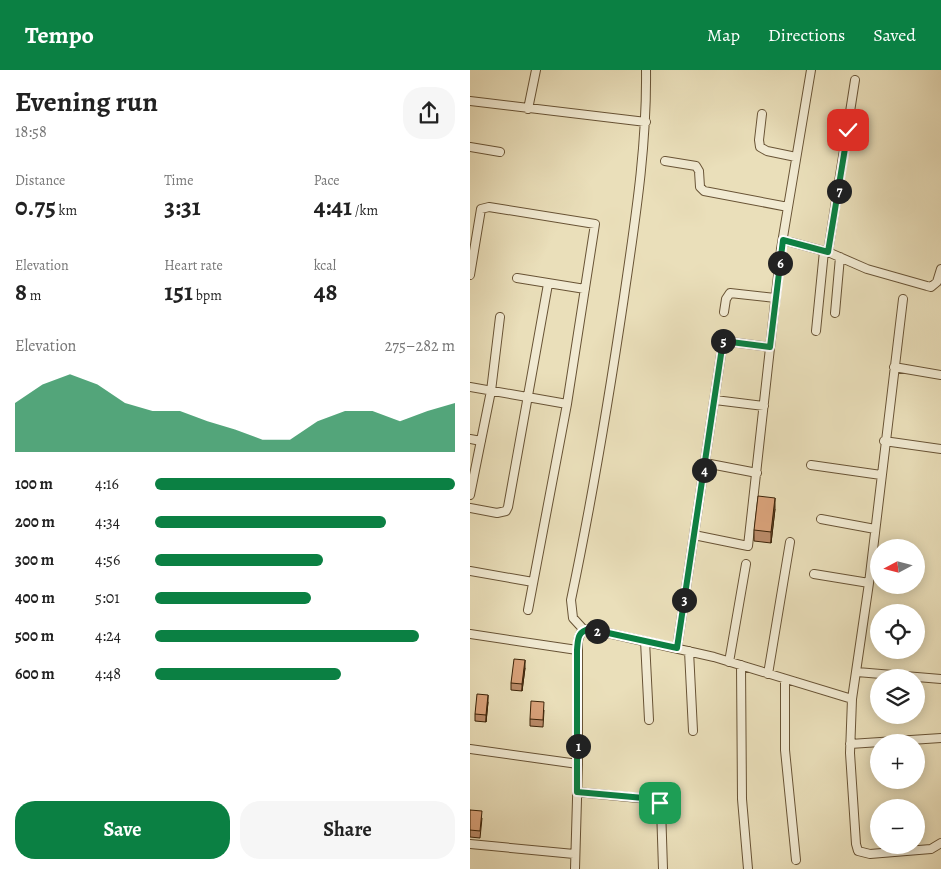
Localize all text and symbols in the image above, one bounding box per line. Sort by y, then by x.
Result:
text: Tempo [25,19,94,51]
text: Map [707,23,740,47]
text: Directions [768,23,845,47]
text: Saved [873,23,916,47]
text: Evening run [15,83,158,121]
button: share [403,87,455,139]
pin [827,109,869,151]
icon: check [834,116,862,144]
text: 18:58 [15,121,47,143]
text: Distance [15,171,65,190]
text: Time [164,171,193,190]
text: Pace [314,171,340,190]
pin: 7 [826,178,852,204]
text: 7 [837,182,842,201]
text: 0.75 [15,190,56,224]
text: 3:31 [164,190,201,224]
text: 4:41 [314,190,352,224]
text: km [56,201,77,220]
text: /km [352,201,378,220]
pin: 6 [768,250,792,276]
text: 6 [777,254,784,273]
text: Elevation [15,256,69,275]
text: Heart rate [164,256,223,275]
text: kcal [314,256,336,275]
text: 8 [15,275,27,309]
text: 151 [164,275,193,309]
text: 48 [314,275,337,309]
text: m [27,286,41,305]
text: bpm [193,286,222,305]
pin: 5 [710,328,736,354]
text: 5 [721,332,726,351]
text: Elevation [15,335,76,357]
text: 275–282 m [385,335,455,357]
pin: 4 [692,458,716,482]
text: 4 [701,461,708,480]
text: 100 m [15,473,53,495]
text: 4:16 [95,473,119,495]
text: 200 m [15,511,55,533]
text: 4:34 [95,511,120,533]
north arrow [870,539,925,594]
map controls [870,539,925,854]
text: 300 m [15,549,54,571]
text: 4:56 [95,549,120,571]
text: 400 m [15,587,55,609]
text: 5:01 [95,587,120,609]
pin: 3 [672,588,696,612]
text: 3 [681,591,688,610]
button: locate [870,604,925,659]
pin: 2 [584,618,610,644]
text: 2 [594,622,601,641]
text: 500 m [15,625,54,647]
text: 4:24 [95,625,121,647]
text: 600 m [15,663,55,685]
text: 4:48 [95,663,121,685]
button: layers [870,669,925,724]
pin: 1 [566,734,590,758]
button: + [870,734,925,789]
text: 1 [576,737,581,756]
pin [639,782,681,824]
icon: arrive [646,789,674,817]
button: − [870,799,925,854]
button: Save [15,801,230,859]
button: Share [240,801,455,859]

